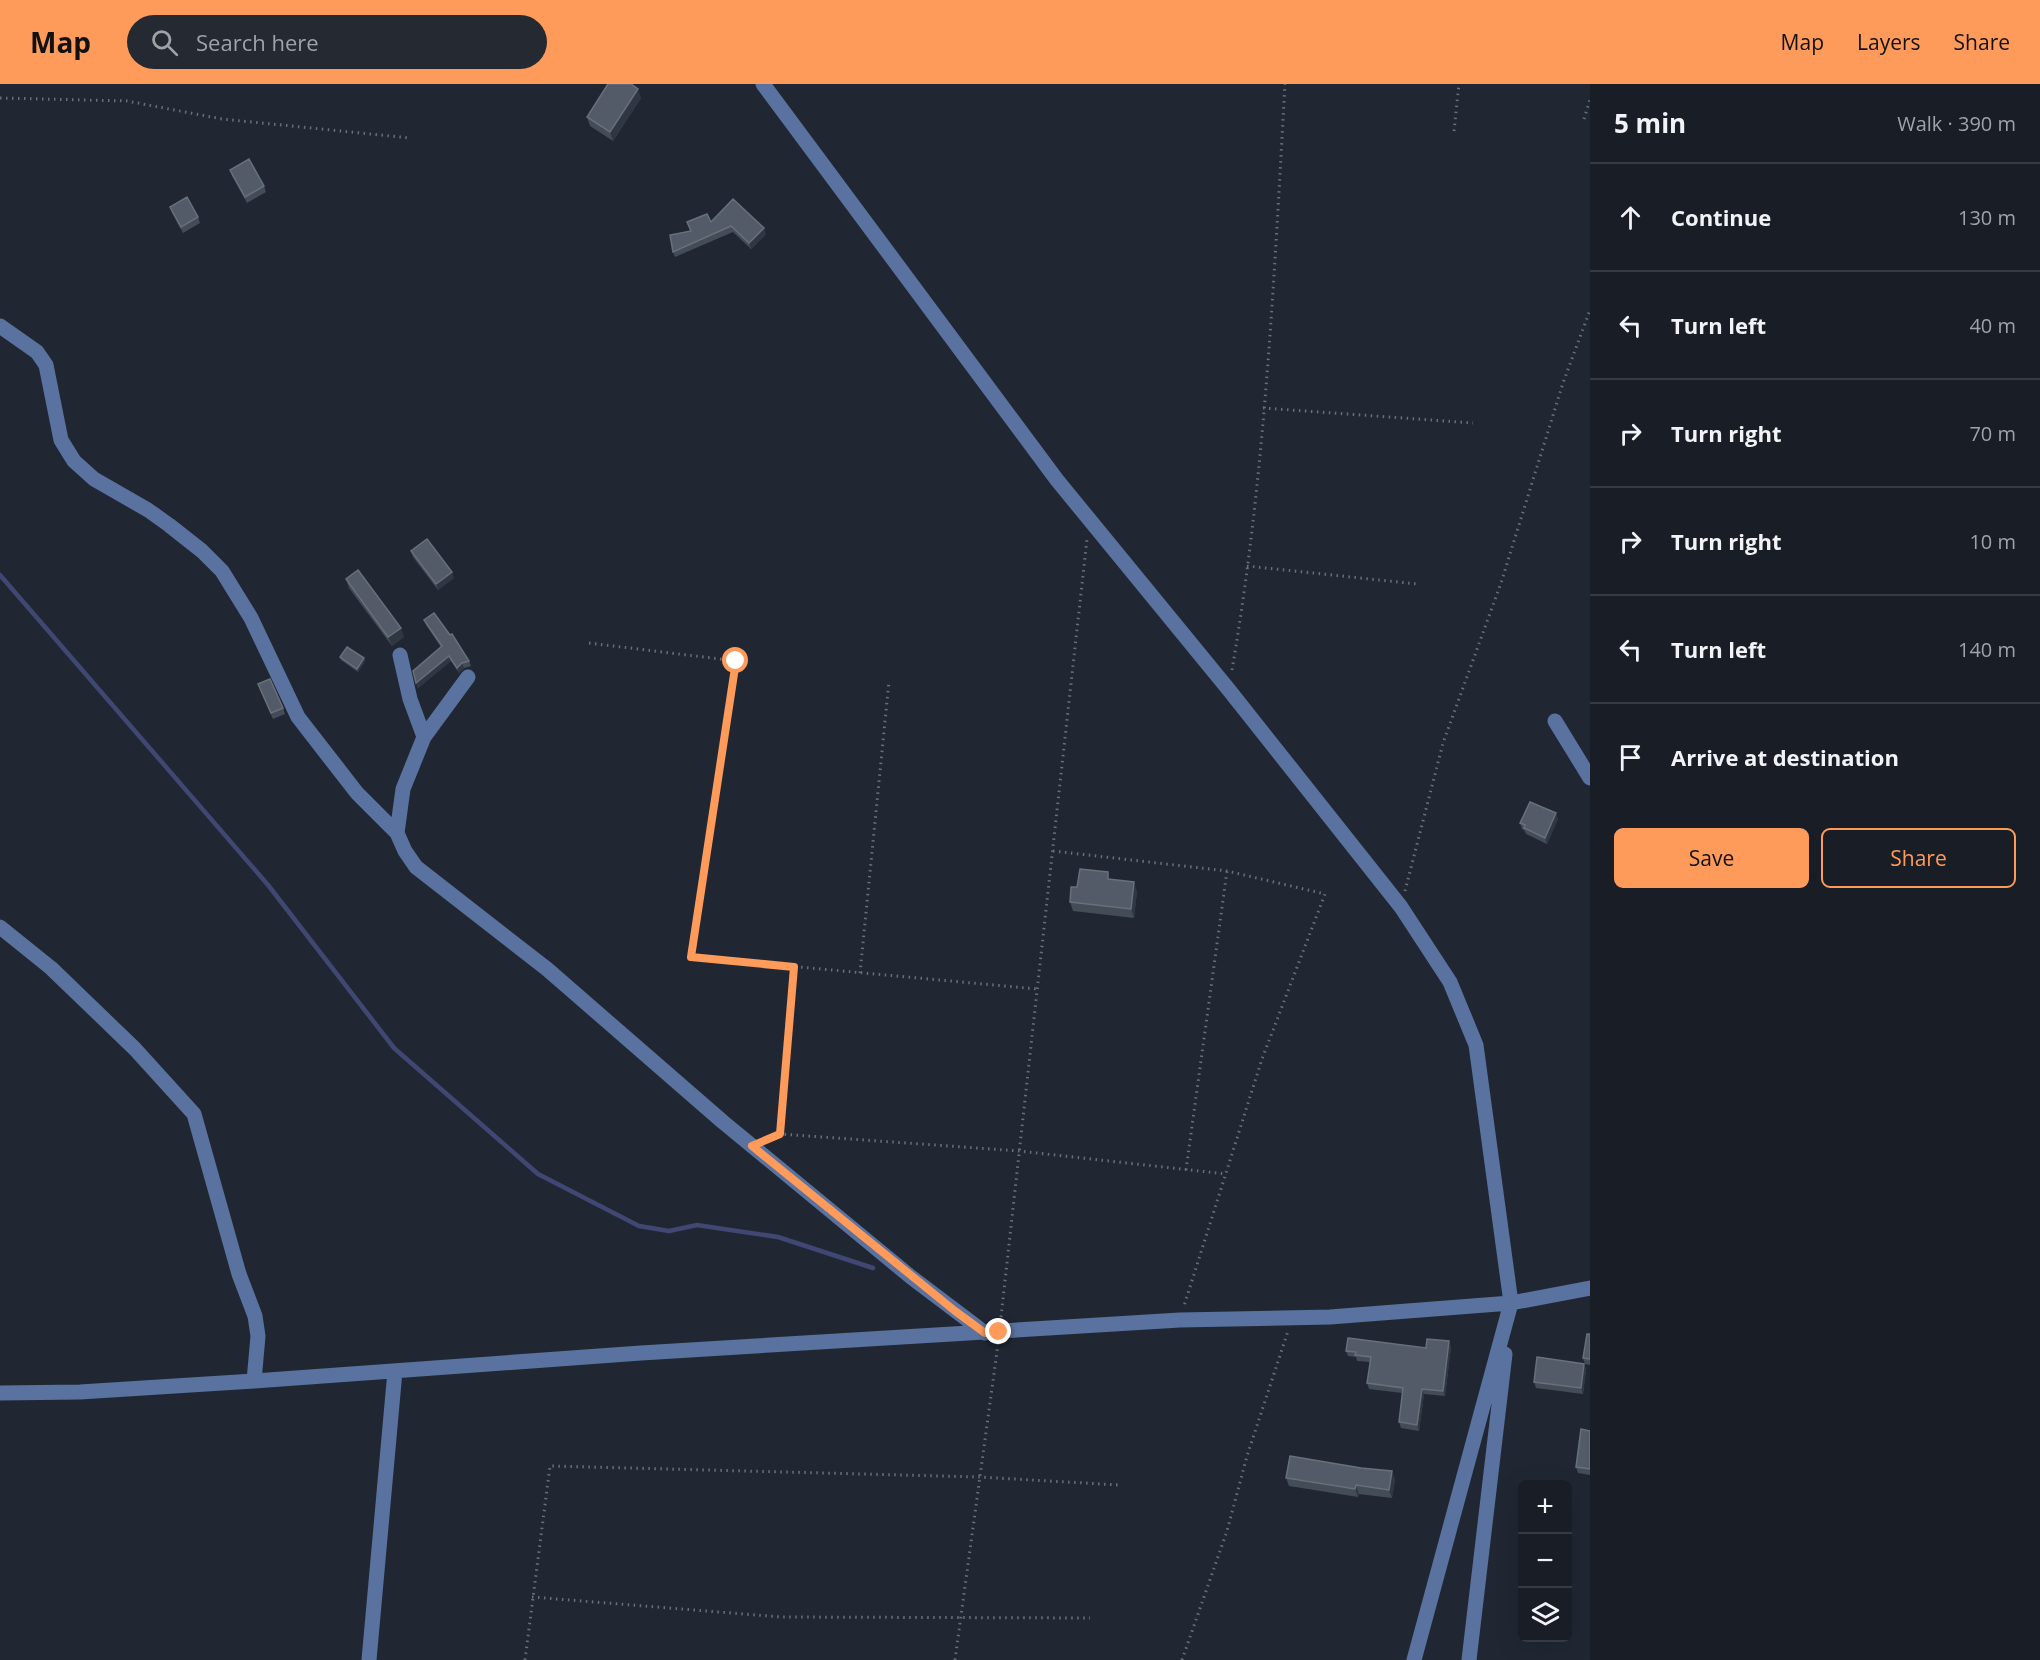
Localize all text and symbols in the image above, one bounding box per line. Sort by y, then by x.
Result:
search box [127,15,547,69]
text: Map [30,23,91,61]
icon: search [148,26,181,59]
text: Search here [196,27,319,57]
text: Map [1781,28,1824,56]
text: Layers [1857,28,1921,56]
text: Share [1954,28,2010,56]
text: 5 min [1614,105,1686,141]
text: Walk · 390 m [1897,110,2016,137]
icon: ahead [1614,201,1647,234]
text: Continue [1671,202,1771,232]
text: 130 m [1958,204,2016,231]
icon: left [1614,309,1647,342]
text: Turn left [1671,310,1766,340]
text: 40 m [1969,312,2016,339]
icon: right [1614,417,1647,450]
text: Turn right [1671,418,1782,448]
text: 70 m [1969,420,2016,447]
icon: right [1614,525,1647,558]
text: Turn right [1671,526,1782,556]
text: 10 m [1969,528,2016,555]
icon: left [1614,633,1647,666]
text: Turn left [1671,634,1766,664]
text: 140 m [1958,636,2016,663]
route start [722,647,748,673]
icon: arrive [1614,741,1647,774]
text: Arrive at destination [1671,742,1899,772]
button: Save [1614,828,1809,888]
button: Share [1821,828,2016,888]
route end [985,1318,1011,1344]
map controls [1518,1480,1572,1642]
button: + [1518,1480,1572,1534]
button: − [1518,1534,1572,1588]
button: layers [1518,1588,1572,1642]

